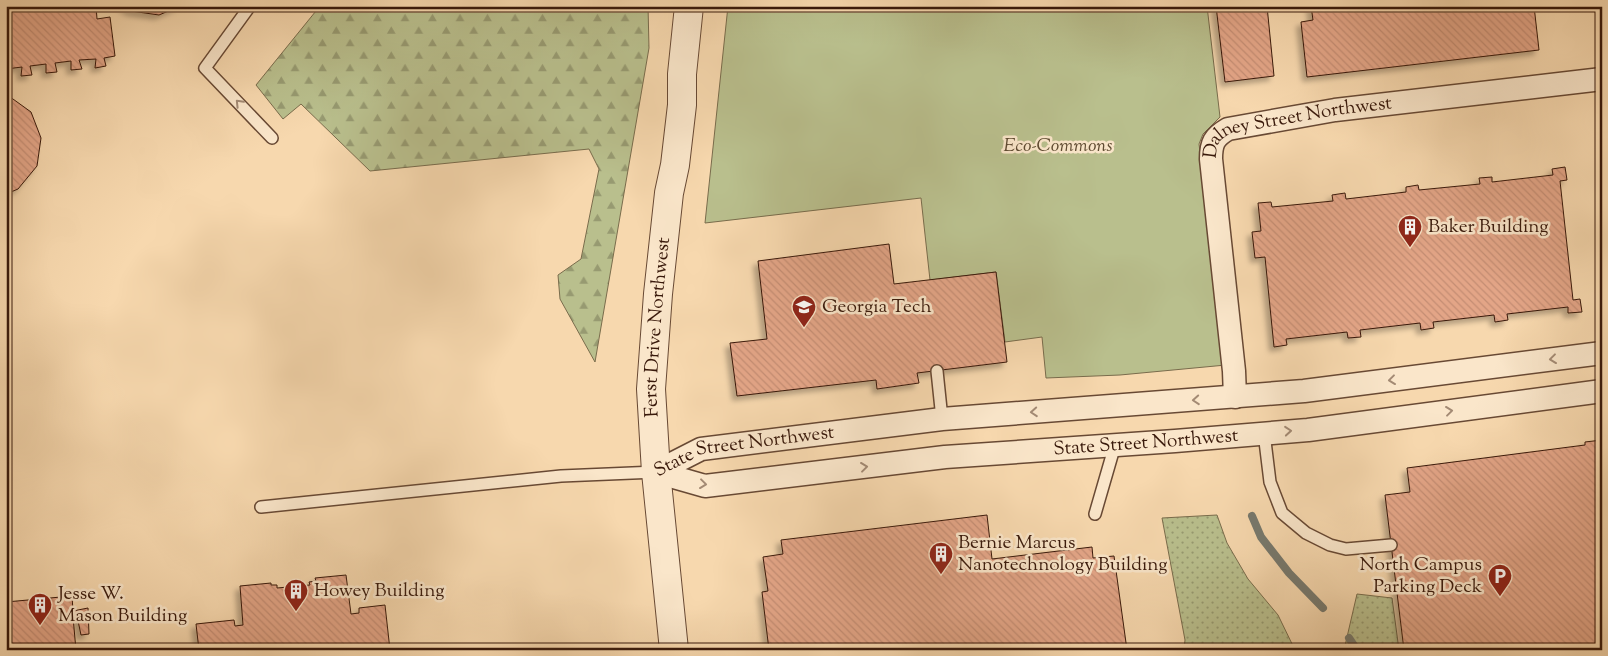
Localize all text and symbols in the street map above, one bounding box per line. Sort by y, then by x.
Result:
street label: Dalney Street Northwest [1197,90,1394,160]
one-way arrow [236,100,245,109]
park label: Eco-Commons [1003,133,1113,160]
building icon: Baker Building [1397,214,1423,248]
place label: Baker Building [1428,214,1549,241]
street label: Ferst Drive Northwest [637,235,678,418]
school or university icon: Georgia Tech [791,294,817,328]
place label: Georgia Tech [822,294,932,321]
one-way arrow [1549,354,1558,364]
one-way arrow [1388,374,1396,385]
one-way arrow [1191,394,1199,405]
one-way arrow [1029,406,1037,417]
one-way arrow [1445,406,1453,417]
street label: State Street Northwest [649,419,836,484]
street label: State Street Northwest [1052,422,1240,463]
one-way arrow [1284,426,1292,437]
one-way arrow [861,462,869,473]
one-way arrow [700,478,708,489]
place label: Bernie Marcus Nanotechnology Building [958,530,1168,579]
building icon: Bernie Marcus Nanotechnology Building [928,541,954,575]
place label: North Campus Parking Deck [1360,552,1483,601]
parking icon: North Campus Parking Deck [1487,563,1513,597]
building icon: Howey Building [283,578,309,612]
place label: Howey Building [314,578,444,605]
place label: Jesse W. Mason Building [57,581,187,630]
building icon: Jesse W. Mason Building [27,592,53,626]

